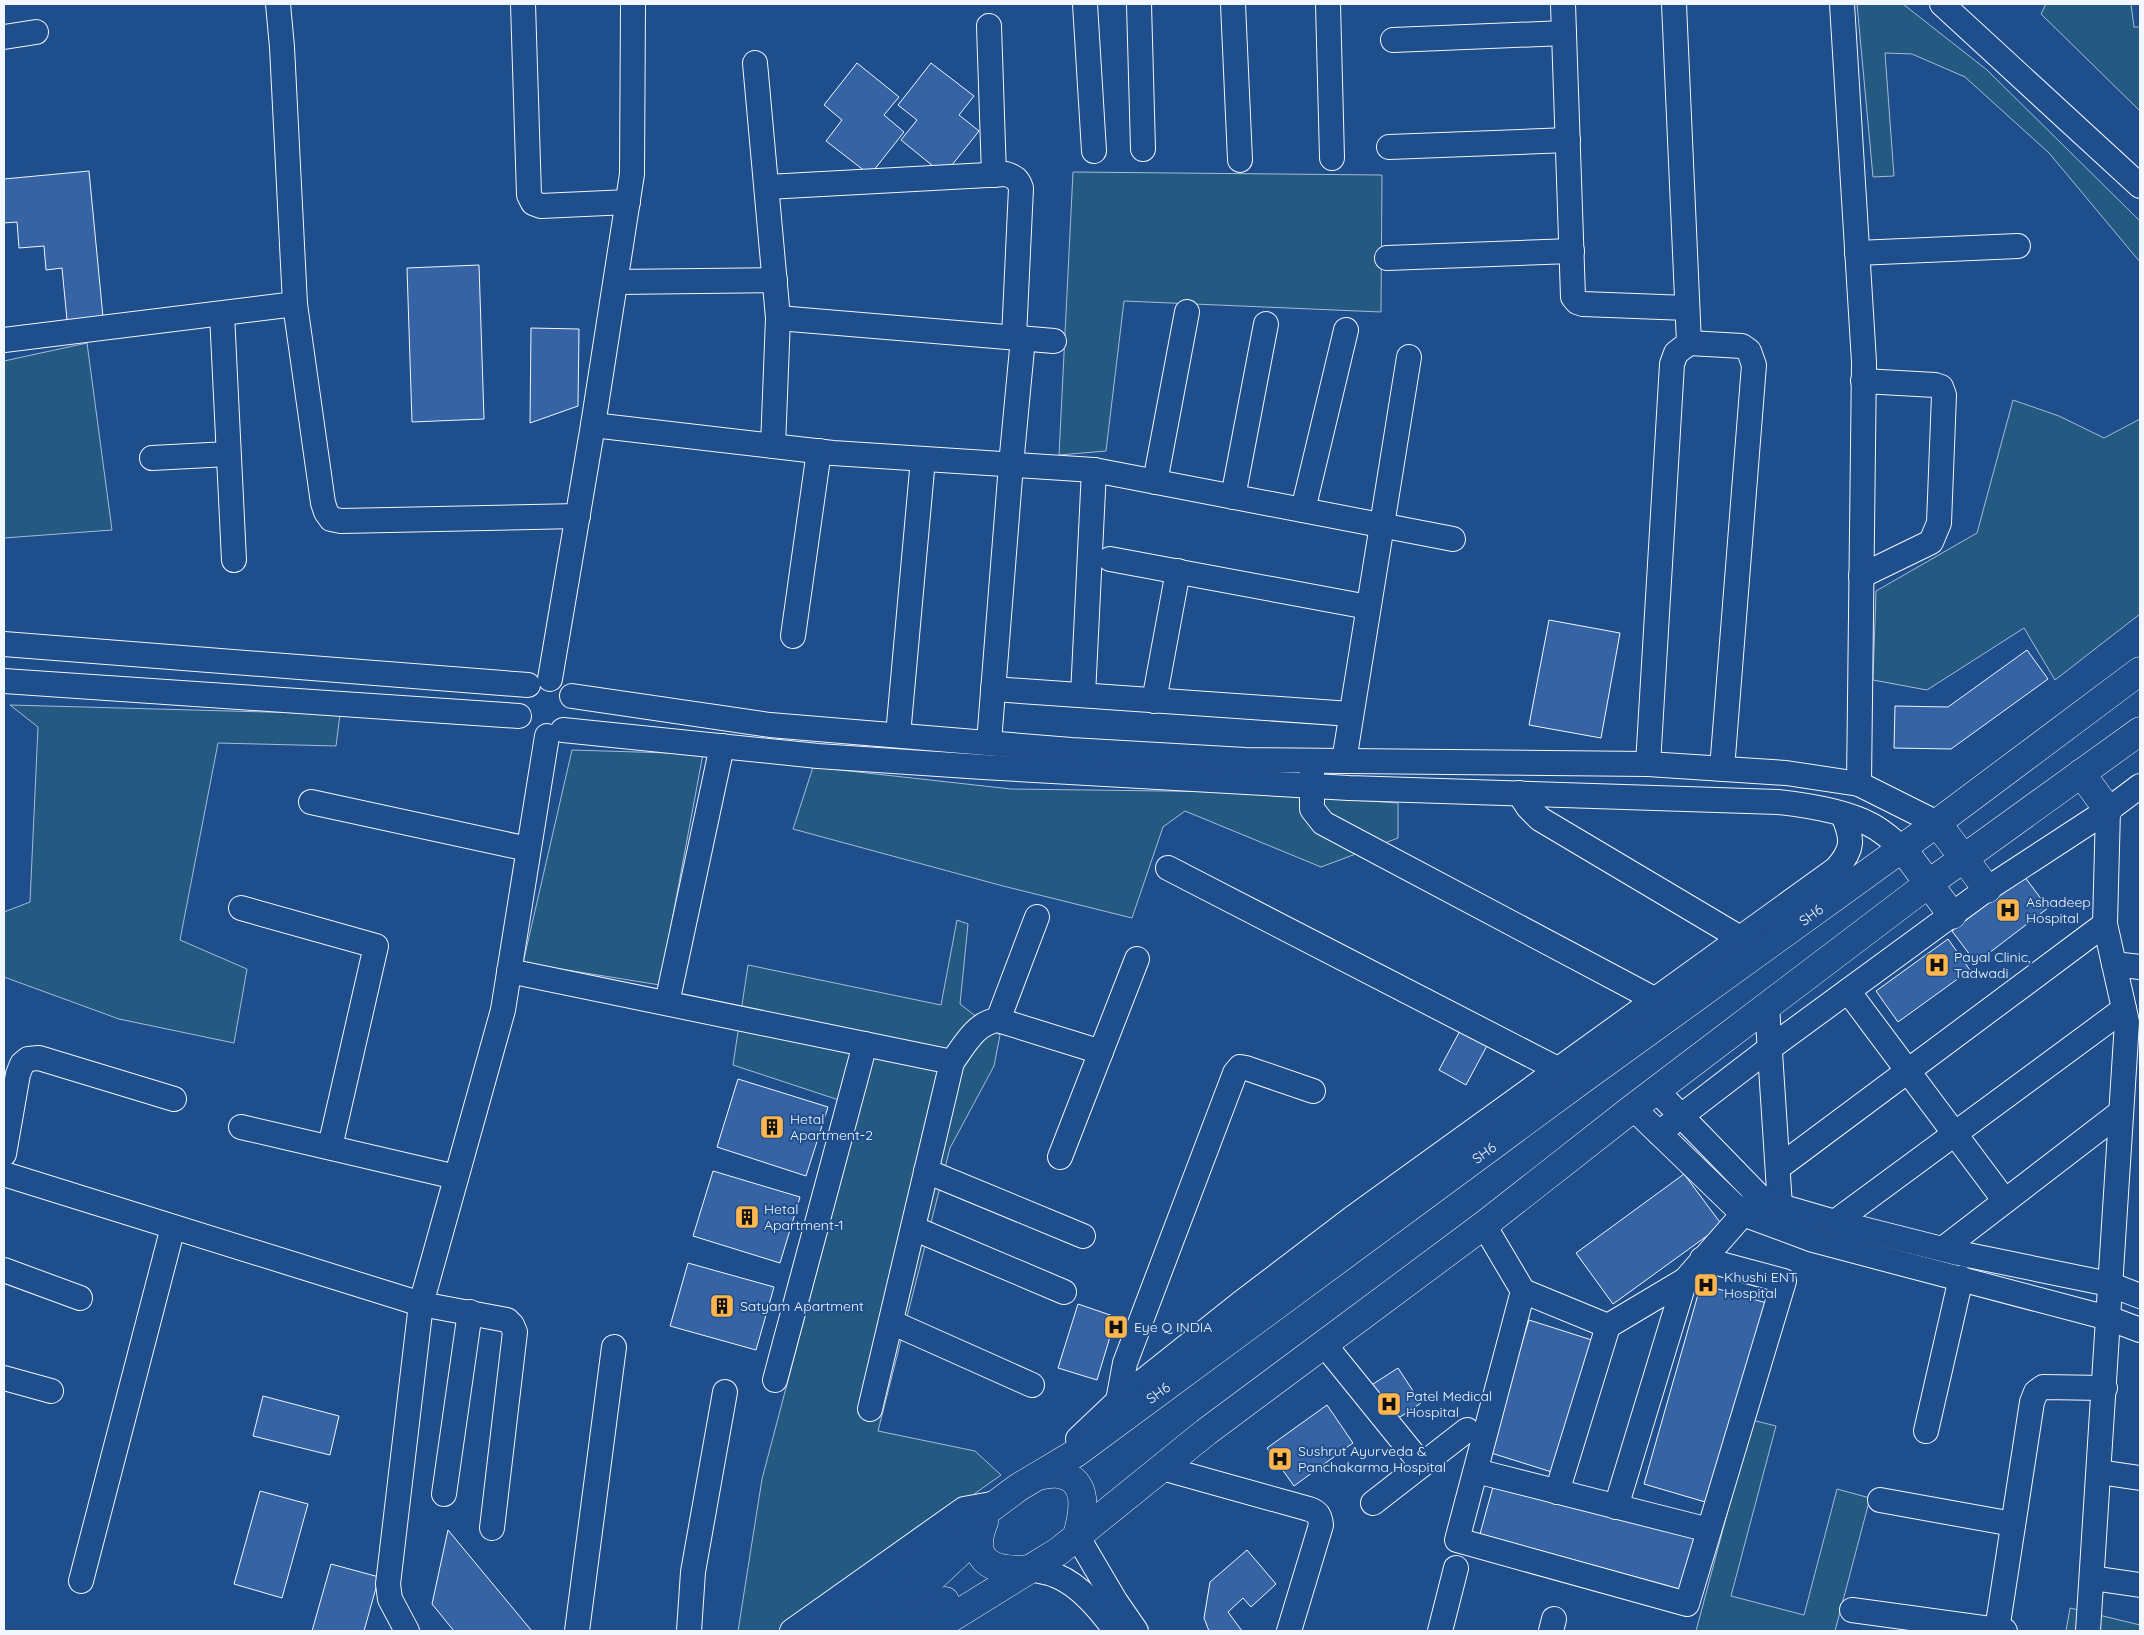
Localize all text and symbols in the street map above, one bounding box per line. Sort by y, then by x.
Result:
place label: Ashadeep Hospital [2026,893,2091,927]
hospital icon: Ashadeep Hospital [1995,897,2021,923]
street label: SH6 [1795,900,1827,930]
place label: Payal Clinic, Tadwadi [1954,948,2031,982]
hospital icon: Payal Clinic, Tadwadi [1924,952,1950,978]
place label: Hetal Apartment-2 [790,1110,873,1144]
building icon: Hetal Apartment-2 [759,1114,785,1140]
street label: SH6 [1468,1138,1500,1168]
place label: Hetal Apartment-1 [764,1200,844,1234]
building icon: Hetal Apartment-1 [734,1204,760,1230]
place label: Khushi ENT Hospital [1724,1268,1797,1302]
hospital icon: Khushi ENT Hospital [1693,1272,1719,1298]
building icon: Satyam Apartment [709,1293,735,1319]
place label: Satyam Apartment [740,1297,864,1315]
hospital icon: Eye Q INDIA [1103,1314,1129,1340]
place label: Eye Q INDIA [1134,1318,1212,1336]
street label: SH6 [1142,1378,1174,1408]
place label: Patel Medical Hospital [1406,1387,1492,1421]
hospital icon: Patel Medical Hospital [1376,1391,1402,1417]
place label: Sushrut Ayurveda & Panchakarma Hospital [1298,1442,1446,1476]
hospital icon: Sushrut Ayurveda & Panchakarma Hospital [1267,1446,1293,1472]

